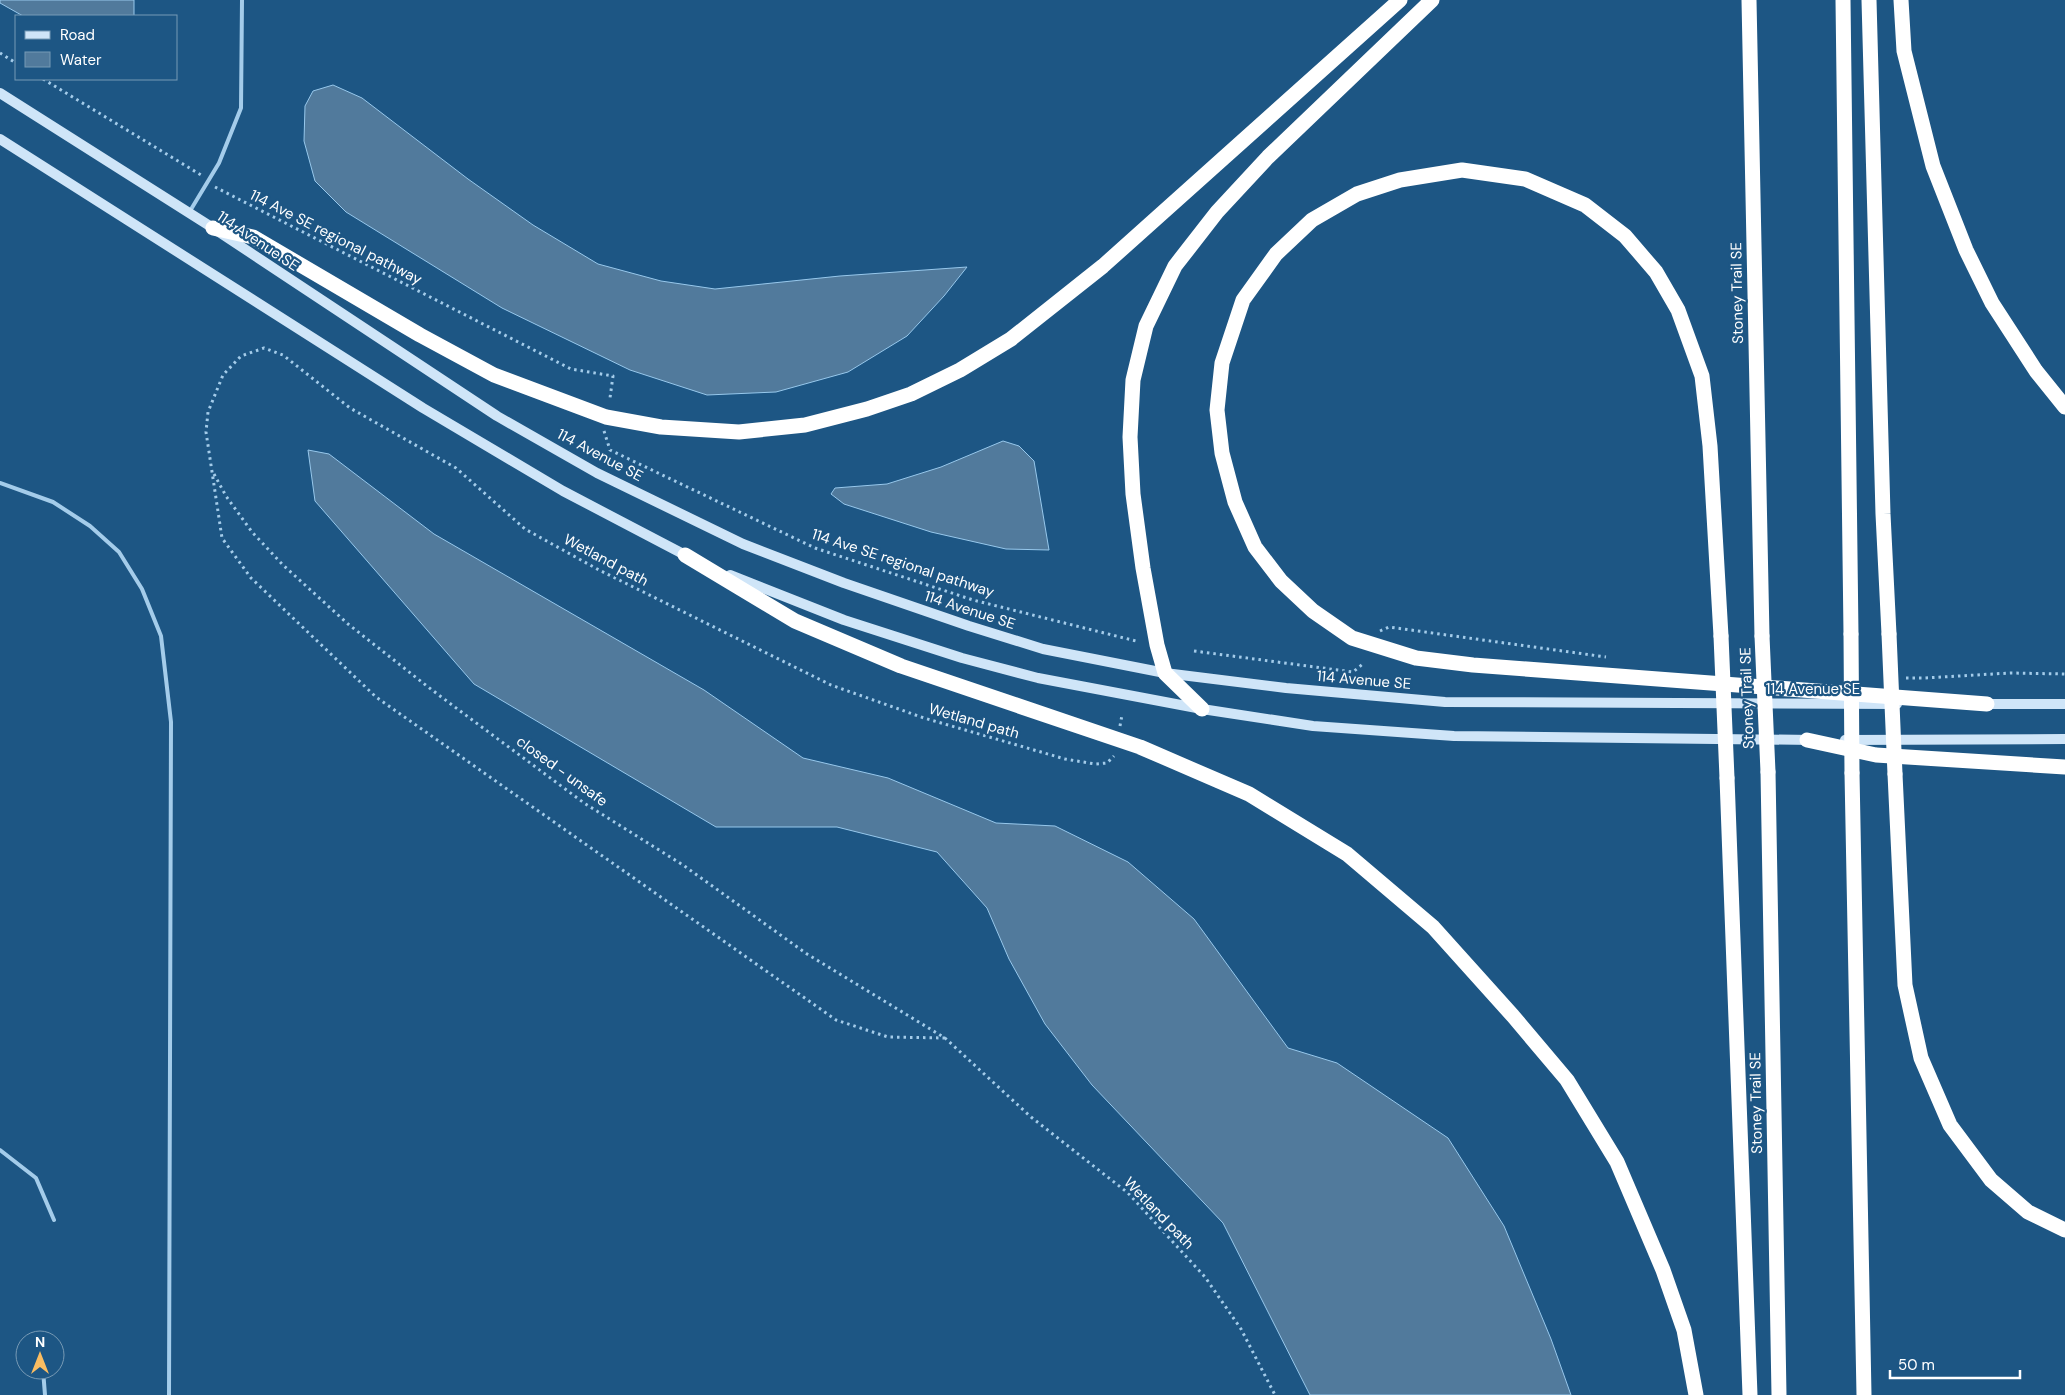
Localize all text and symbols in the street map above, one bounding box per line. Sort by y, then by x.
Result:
legend [15,15,178,80]
text: Road [60,25,95,45]
text: Water [60,50,102,70]
street label: 114 Ave SE regional pathway [246,185,426,290]
street label: 114 Avenue SE [213,206,303,276]
street label: Stoney Trail SE [1726,242,1748,344]
street label: 114 Avenue SE [554,424,646,486]
street label: 114 Ave SE regional pathway [809,524,997,602]
street label: Wetland path [560,529,652,591]
street label: 114 Avenue SE [922,586,1018,634]
street label: Stoney Trail SE [1735,647,1759,749]
street label: 114 Avenue SE [1316,666,1412,694]
street label: 114 Avenue SE [1766,679,1860,699]
street label: Wetland path [926,699,1022,743]
street label: closed - unsafe [512,731,612,811]
street label: Stoney Trail SE [1745,1052,1767,1154]
street label: Wetland path [1119,1173,1199,1253]
north arrow [15,1330,65,1380]
text: N [35,1333,45,1351]
scale bar [1890,1348,2020,1380]
text: 50 m [1898,1355,1935,1375]

